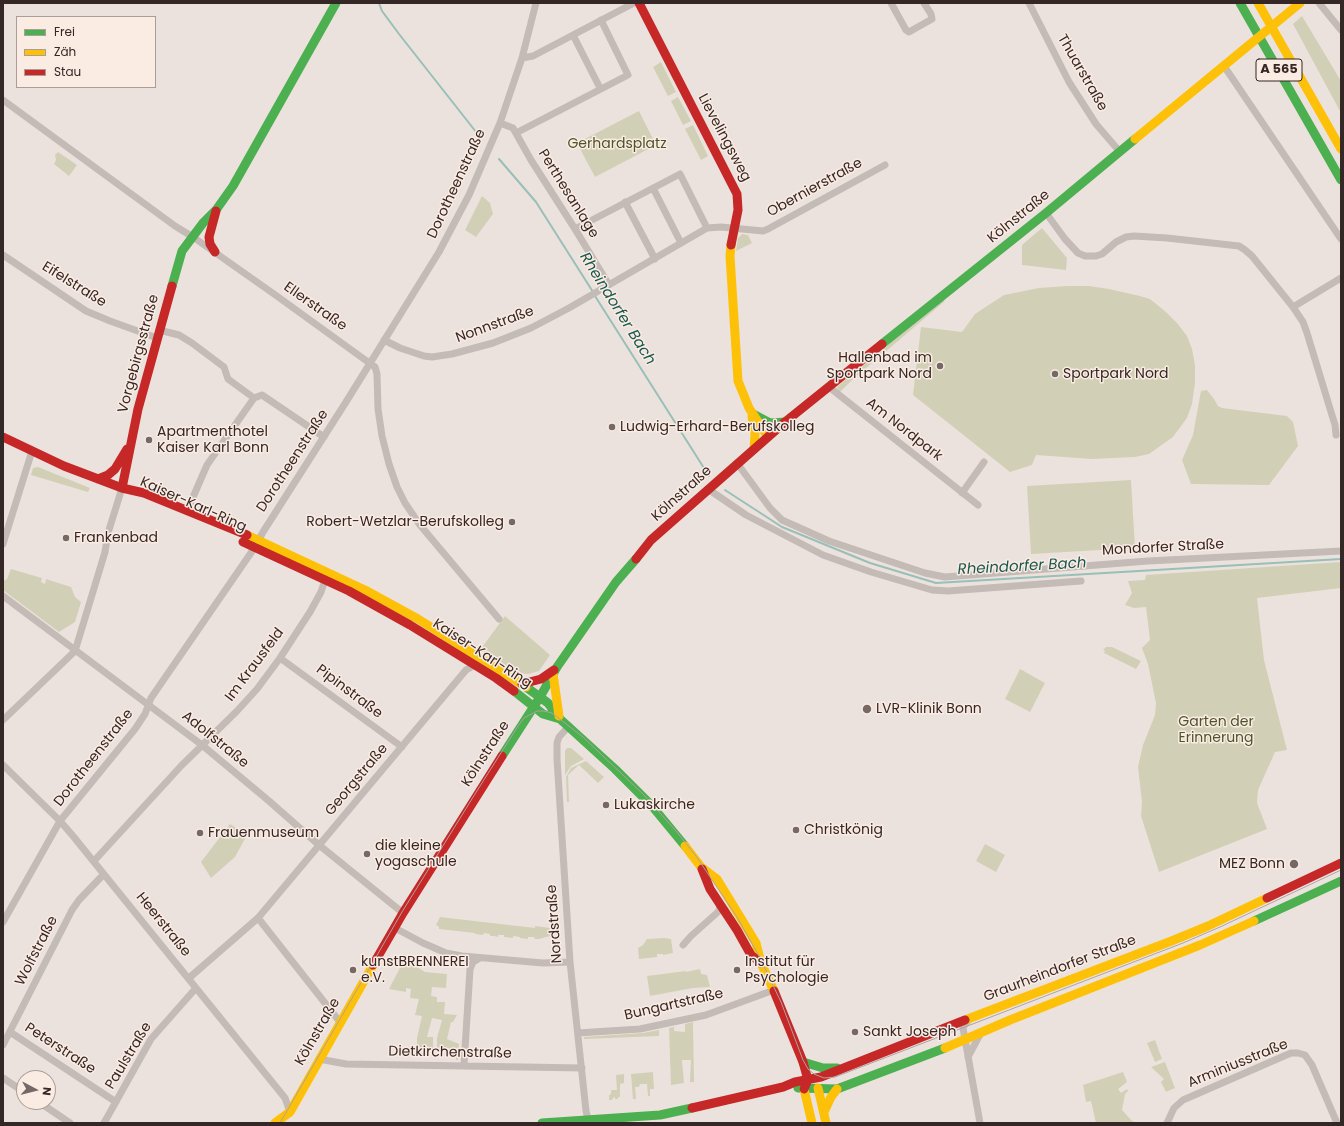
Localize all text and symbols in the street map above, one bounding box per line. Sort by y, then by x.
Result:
legend [16,16,156,88]
text: Frei [54,23,75,40]
street label: Thuarstraße [1053,32,1111,114]
text: Zäh [54,43,76,60]
road number: A 565 [1256,59,1302,81]
text: Stau [54,63,81,80]
street label: Lievelingsweg [694,91,754,185]
street label: Dorotheenstraße [424,127,490,241]
park label: Gerhardsplatz [567,136,667,152]
street label: Perthesanlage [534,146,602,242]
street label: Obernierstraße [765,155,865,221]
street label: Kölnstraße [985,187,1053,247]
water label: Rheindorfer Bach [575,250,659,368]
street label: Eifelstraße [39,259,109,311]
street label: Ellerstraße [280,279,350,335]
street label: Vorgebirgsstraße [115,293,163,415]
street label: Nonnstraße [454,303,536,347]
place label: Hallenbad im Sportpark Nord [826,350,932,382]
marker: Hallenbad im Sportpark Nord [935,361,945,371]
place label: Sportpark Nord [1063,366,1169,382]
marker: Sportpark Nord [1050,369,1060,379]
street label: Am Nordpark [862,395,946,465]
street label: Dorotheenstraße [254,407,332,515]
place label: Ludwig-Erhard-Berufskolleg [620,419,814,435]
marker: Ludwig-Erhard-Berufskolleg [607,422,617,432]
place label: Apartmenthotel Kaiser Karl Bonn [157,424,269,456]
marker: Apartmenthotel Kaiser Karl Bonn [144,435,154,445]
street label: Kölnstraße [648,463,716,525]
street label: Kaiser-Karl-Ring [137,474,249,536]
place label: Robert-Wetzlar-Berufskolleg [306,514,504,530]
marker: Robert-Wetzlar-Berufskolleg [507,517,517,527]
place label: Frankenbad [74,530,158,546]
marker: Frankenbad [61,533,71,543]
street label: Mondorfer Straße [1102,536,1224,560]
water label: Rheindorfer Bach [957,555,1087,579]
street label: Kaiser-Karl-Ring [429,616,535,692]
street label: Im Krausfeld [222,625,288,705]
street label: Pipinstraße [313,662,385,722]
place label: LVR-Klinik Bonn [876,701,982,717]
marker: LVR-Klinik Bonn [861,703,873,715]
street label: Dorotheenstraße [51,706,137,810]
street label: Adolfstraße [178,708,252,772]
park label: Garten der Erinnerung [1178,714,1254,746]
street label: Kölnstraße [459,718,513,790]
street label: Georgstraße [322,741,392,819]
place label: Lukaskirche [614,797,695,813]
marker: Lukaskirche [601,800,611,810]
place label: Christkönig [804,822,883,838]
place label: Frauenmuseum [208,825,319,841]
marker: Christkönig [791,825,801,835]
marker: Frauenmuseum [195,828,205,838]
place label: die kleine yogaschule [375,838,457,870]
marker: die kleine yogaschule [362,849,372,859]
place label: MEZ Bonn [1219,856,1285,872]
marker: MEZ Bonn [1288,858,1300,870]
street label: Nordstraße [544,884,566,964]
street label: Heerstraße [132,890,194,960]
street label: Wolfstraße [12,913,62,989]
street label: Graurheindorfer Straße [981,932,1139,1006]
place label: kunstBRENNEREI e.V. [361,954,469,986]
place label: Institut für Psychologie [745,954,829,986]
marker: kunstBRENNEREI e.V. [348,965,358,975]
marker: Institut für Psychologie [732,965,742,975]
street label: Bungartstraße [623,985,725,1025]
street label: Kölnstraße [292,995,344,1069]
street label: Paulstraße [102,1019,156,1093]
street label: Peterstraße [21,1020,99,1078]
place label: Sankt Joseph [863,1024,956,1040]
marker: Sankt Joseph [850,1027,860,1037]
street label: Arminiusstraße [1185,1036,1291,1092]
street label: Dietkirchenstraße [388,1044,512,1062]
north arrow [16,1070,56,1110]
text: N [38,1086,55,1096]

